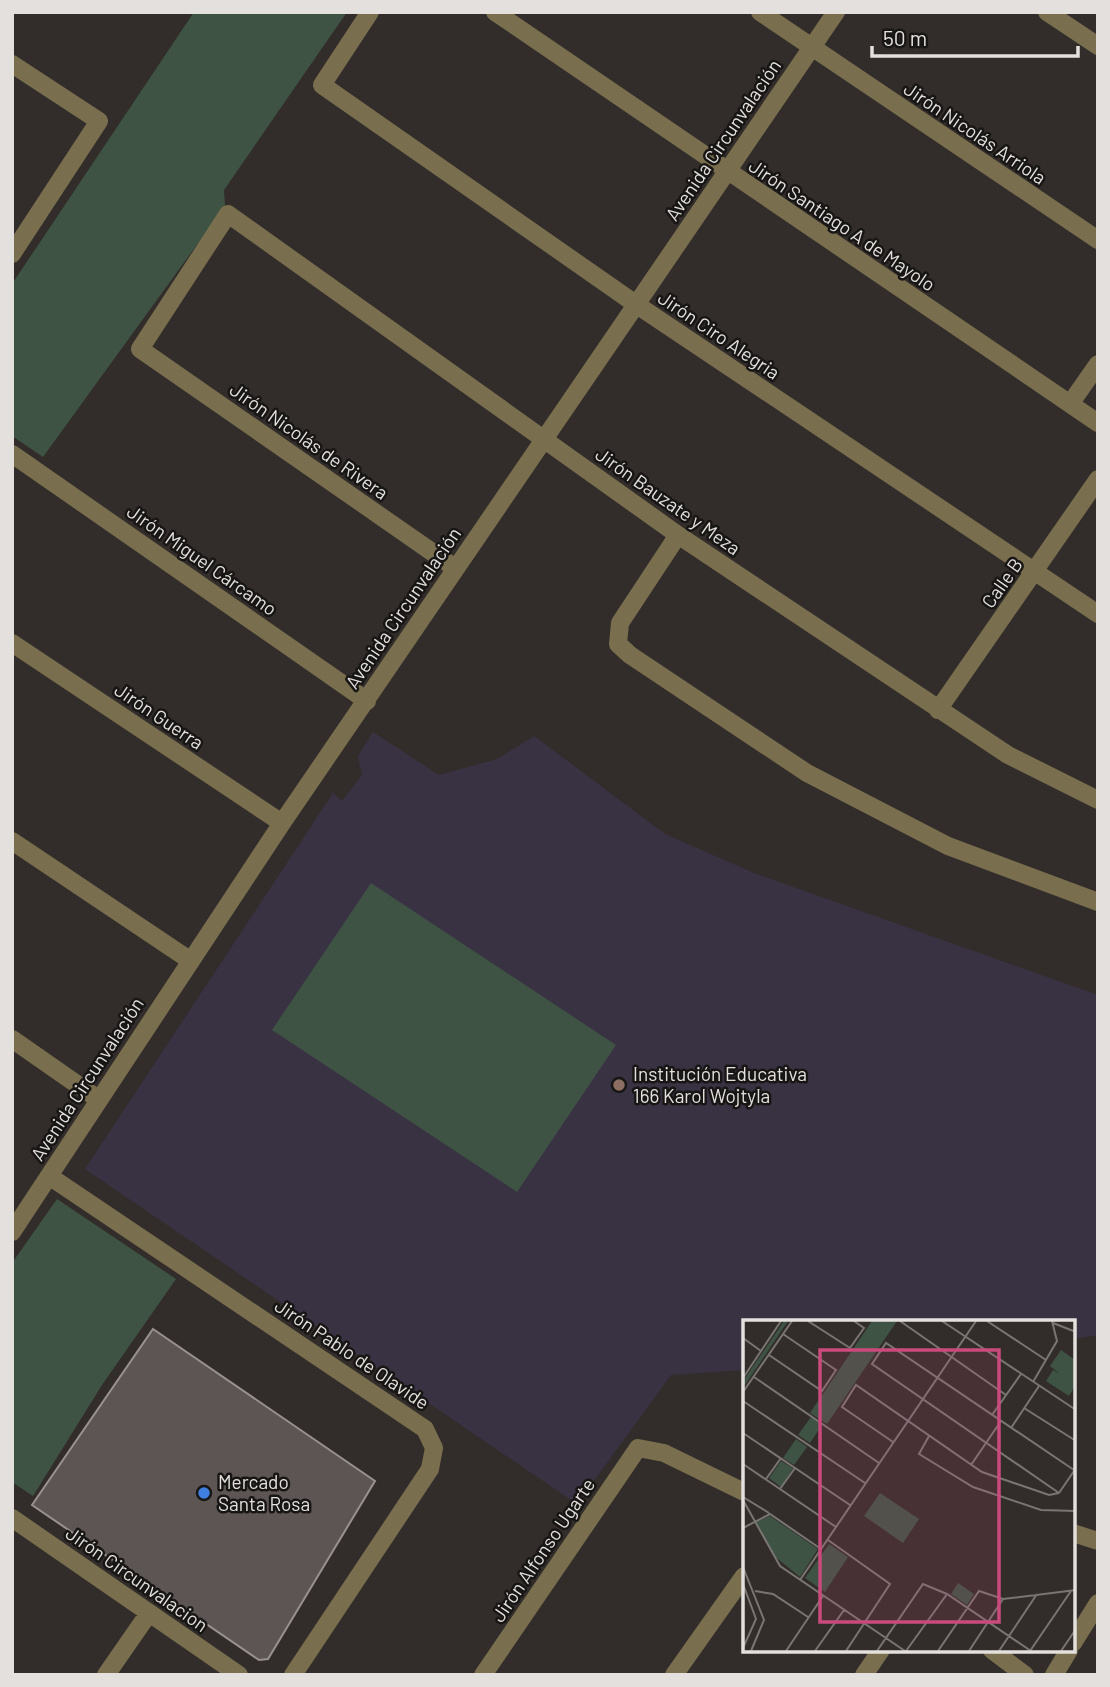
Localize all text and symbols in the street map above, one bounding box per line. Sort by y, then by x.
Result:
scale bar [872,14,1078,58]
text: 50 m [883,25,927,50]
street label: Avenida Circunvalación [660,55,785,225]
street label: Jirón Nicolás Arriola [900,77,1051,189]
street label: Jirón Santiago A de Mayolo [745,154,940,296]
street label: Jirón Ciro Alegria [654,285,785,384]
street label: Jirón Nicolás de Rivera [226,377,393,504]
street label: Jirón Bauzate y Meza [591,442,745,559]
street label: Jirón Miguel Cárcamo [123,499,282,620]
street label: Avenida Circunvalación [340,523,465,693]
street label: Calle B [976,553,1027,612]
street label: Jirón Guerra [110,677,208,754]
street label: Avenida Circunvalación [25,993,148,1165]
place label: Institución Educativa 166 Karol Wojtyla [633,1062,807,1107]
marker: Institución Educativa 166 Karol Wojtyla [611,1077,627,1093]
street label: Jirón Pablo de Olavide [271,1293,434,1414]
inset map [743,1320,1075,1652]
place label: Mercado Santa Rosa [218,1470,310,1515]
street label: Jirón Alfonso Ugarte [486,1473,599,1626]
marker: Mercado Santa Rosa [196,1485,212,1501]
street label: Jirón Circunvalacion [62,1521,213,1636]

